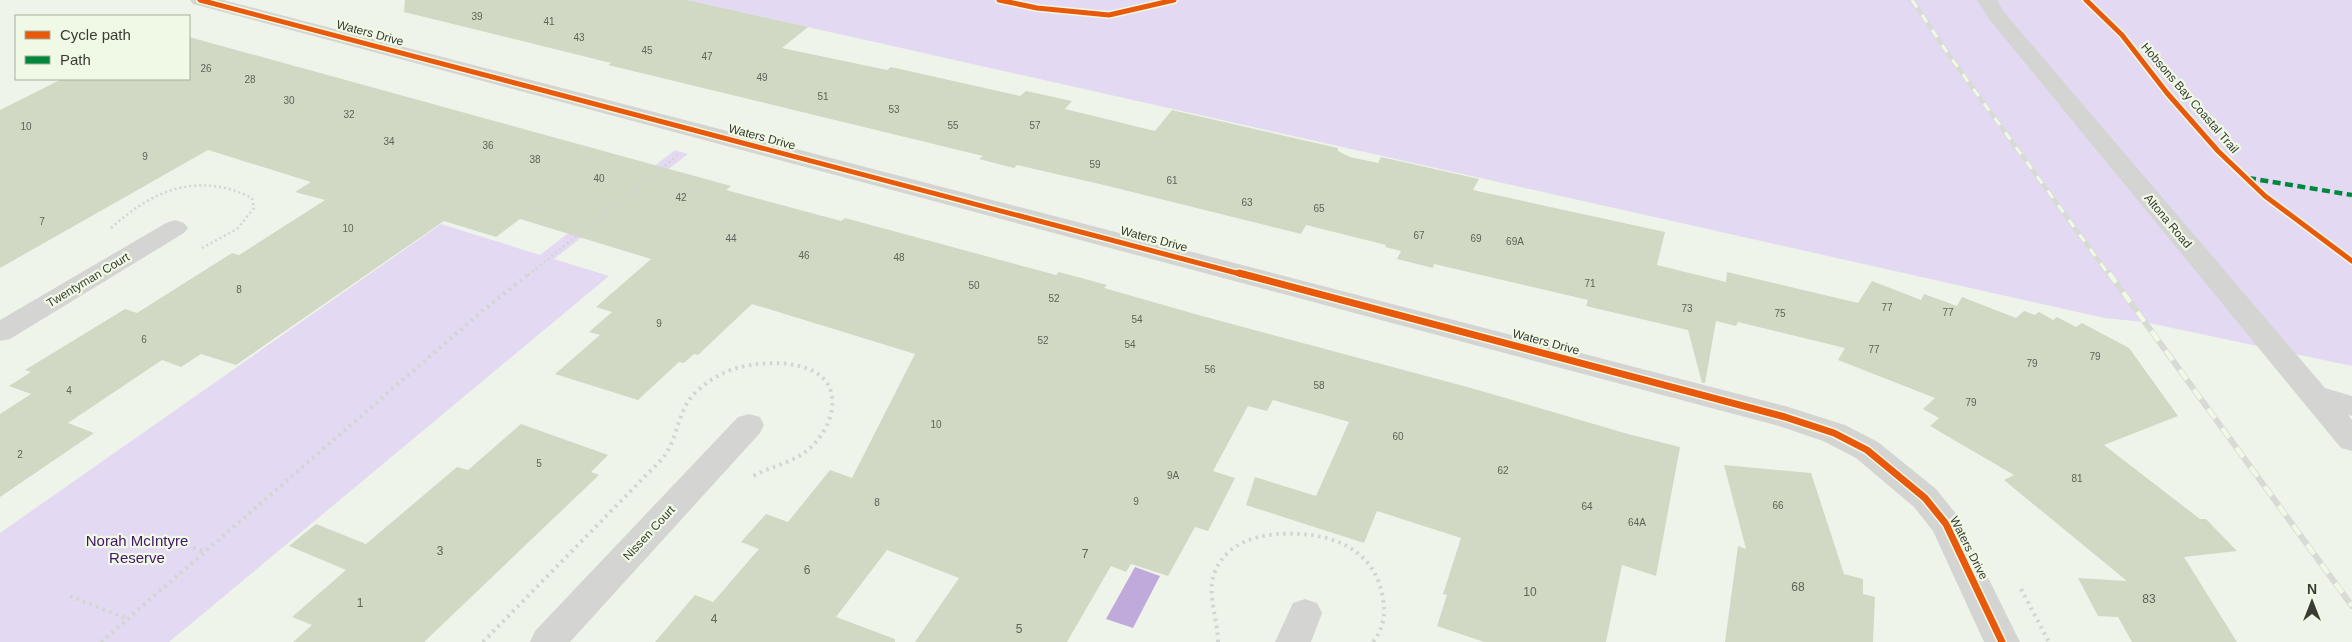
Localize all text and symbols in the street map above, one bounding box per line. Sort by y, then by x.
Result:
house number: 39 [471,11,483,22]
legend [15,15,190,80]
house number: 41 [543,16,555,27]
street label: Waters Drive [335,17,405,49]
text: Cycle path [60,26,131,43]
house number: 43 [573,32,585,43]
street label: Hobsons Bay Coastal Trail [2138,40,2242,156]
house number: 45 [641,45,653,56]
text: Path [60,51,91,68]
house number: 47 [701,51,713,62]
house number: 26 [200,63,212,74]
house number: 49 [756,72,768,83]
house number: 28 [244,74,256,85]
house number: 51 [817,91,829,102]
house number: 30 [283,95,295,106]
house number: 53 [888,104,900,115]
house number: 32 [343,109,355,120]
house number: 55 [947,120,959,131]
house number: 57 [1029,120,1041,131]
house number: 10 [20,121,32,132]
street label: Waters Drive [727,121,797,153]
house number: 34 [383,136,395,147]
house number: 36 [482,140,494,151]
house number: 9 [142,151,148,162]
house number: 38 [529,154,541,165]
house number: 59 [1089,159,1101,170]
house number: 40 [593,173,605,184]
house number: 61 [1166,175,1178,186]
street label: Altona Road [2141,191,2195,251]
house number: 42 [675,192,687,203]
house number: 63 [1241,197,1253,208]
house number: 65 [1313,203,1325,214]
house number: 7 [39,216,45,227]
house number: 10 [342,223,354,234]
street label: Waters Drive [1119,223,1189,255]
house number: 67 [1413,230,1425,241]
house number: 44 [725,233,737,244]
house number: 69 [1470,233,1482,244]
house number: 69A [1506,236,1524,247]
street label: Twentyman Court [44,249,132,310]
house number: 46 [798,250,810,261]
house number: 48 [893,252,905,263]
house number: 71 [1584,278,1596,289]
house number: 50 [968,280,980,291]
house number: 8 [236,284,242,295]
house number: 52 [1048,293,1060,304]
house number: 77 [1881,302,1893,313]
house number: 73 [1681,303,1693,314]
house number: 77 [1942,307,1954,318]
house number: 75 [1774,308,1786,319]
house number: 54 [1131,314,1143,325]
house number: 9 [656,318,662,329]
street label: Waters Drive [1511,326,1581,358]
house number: 6 [141,334,147,345]
house number: 52 [1037,335,1049,346]
house number: 54 [1124,339,1136,350]
house number: 77 [1868,344,1880,355]
house number: 79 [2089,351,2101,362]
house number: 79 [2026,358,2038,369]
house number: 56 [1204,364,1216,375]
house number: 58 [1313,380,1325,391]
house number: 4 [66,385,72,396]
house number: 79 [1965,397,1977,408]
house number: 10 [930,419,942,430]
house number: 60 [1392,431,1404,442]
house number: 2 [17,449,23,460]
house number: 5 [536,458,542,469]
house number: 62 [1497,465,1509,476]
house number: 9A [1167,470,1179,481]
house number: 81 [2071,473,2083,484]
house number: 9 [1133,496,1139,507]
house number: 8 [874,497,880,508]
house number: 66 [1772,500,1784,511]
house number: 64 [1581,501,1593,512]
street label: Nissen Court [620,502,678,563]
street label: Waters Drive [1947,514,1991,582]
house number: 64A [1628,517,1646,528]
park label: Norah McIntyre Reserve [86,532,188,566]
house number: 3 [437,544,444,558]
house number: 7 [1082,547,1089,561]
house number: 6 [804,563,811,577]
north arrow [2287,577,2337,627]
house number: 68 [1791,580,1805,594]
text: N [2307,581,2317,597]
house number: 10 [1523,585,1537,599]
house number: 83 [2142,592,2156,606]
house number: 1 [357,596,364,610]
house number: 4 [711,612,718,626]
house number: 5 [1016,622,1023,636]

